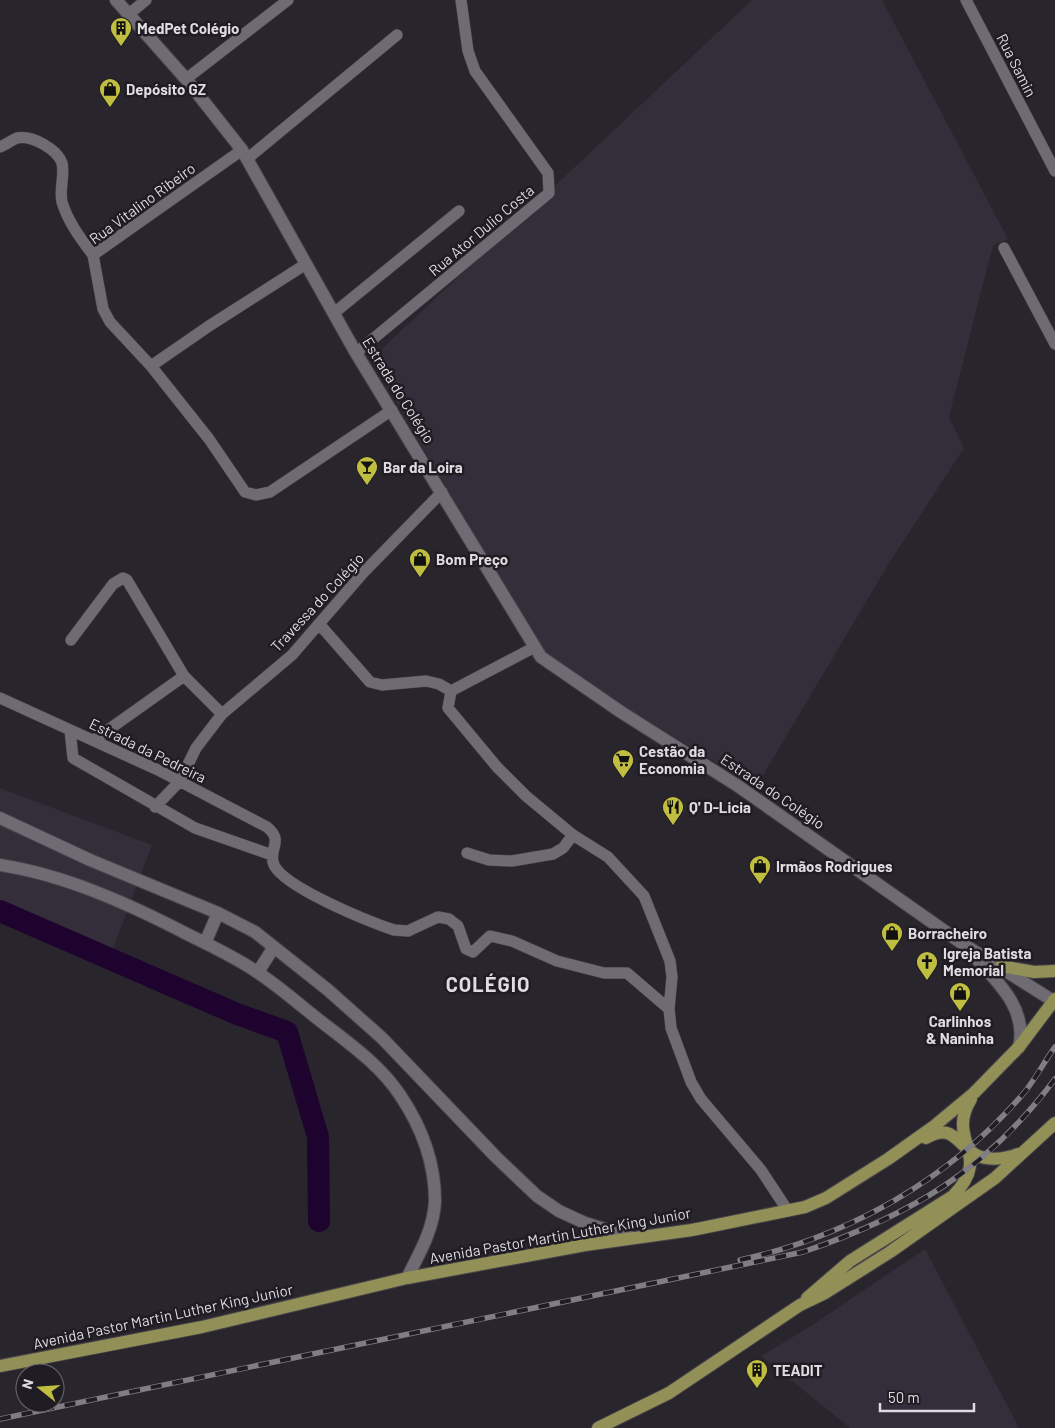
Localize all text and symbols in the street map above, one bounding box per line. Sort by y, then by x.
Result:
building icon: MedPet Colégio [109,16,133,47]
place label: MedPet Colégio [137,19,239,37]
street label: Rua Samin [993,30,1041,100]
shop icon: Depósito GZ [98,77,122,108]
place label: Depósito GZ [126,80,206,98]
street label: Rua Vitalino Ribeiro [86,159,198,247]
street label: Rua Ator Dulio Costa [425,181,537,279]
street label: Estrada do Colégio [359,334,439,446]
bar icon: Bar da Loira [355,455,379,486]
place label: Bar da Loira [383,458,463,476]
shop icon: Bom Preço [408,547,432,578]
street label: Travessa do Colégio [267,549,367,655]
place label: Bom Preço [436,550,508,568]
street label: Estrada da Pedreira [87,714,209,786]
place label: Cestão da Economia [639,742,705,777]
supermarket icon: Cestão da Economia [611,748,635,779]
street label: Estrada do Colégio [717,749,829,833]
restaurant icon: Q' D-Licia [661,795,685,826]
place label: Q' D-Licia [689,798,751,816]
shop icon: Irmãos Rodrigues [748,854,772,885]
place label: Irmãos Rodrigues [776,857,893,875]
shop icon: Borracheiro [880,921,904,952]
place label: Borracheiro [908,924,987,942]
place label: Igreja Batista Memorial [943,944,1032,979]
church icon: Igreja Batista Memorial [915,950,939,981]
district label: COLÉGIO [446,972,530,996]
shop icon: Carlinhos & Naninha [948,981,972,1012]
place label: Carlinhos & Naninha [926,1012,994,1047]
street label: Avenida Pastor Martin Luther King Junior [428,1203,693,1267]
street label: Avenida Pastor Martin Luther King Junior [31,1280,295,1352]
building icon: TEADIT [745,1358,769,1389]
place label: TEADIT [773,1361,823,1379]
north arrow [15,1363,65,1413]
text: N [18,1377,37,1391]
scale bar [880,1380,974,1412]
text: 50 m [888,1388,920,1406]

